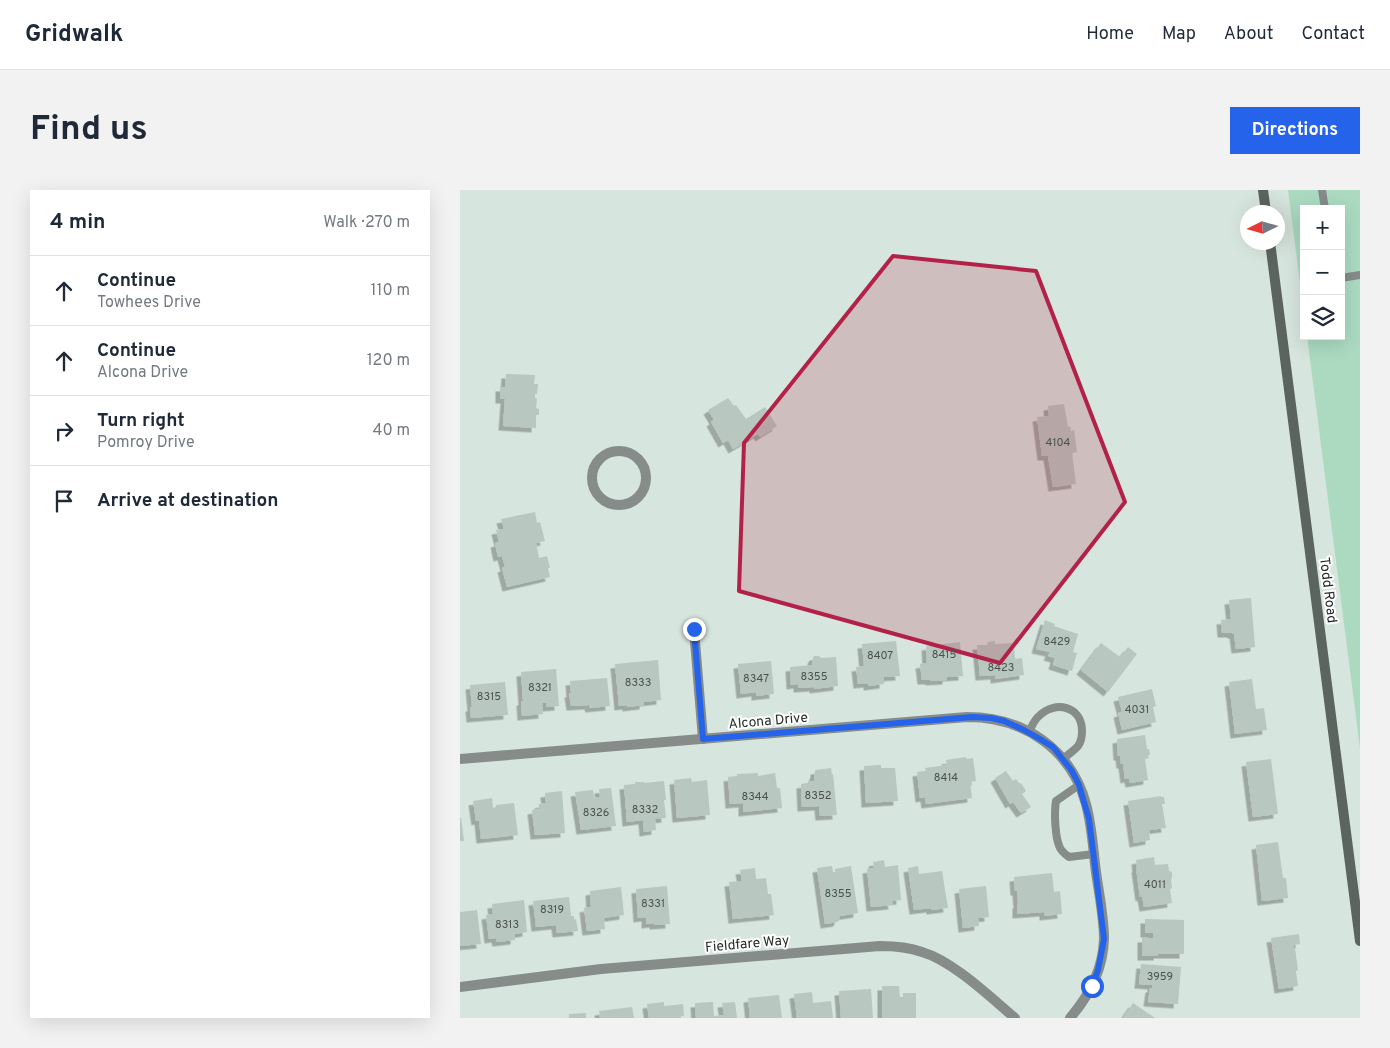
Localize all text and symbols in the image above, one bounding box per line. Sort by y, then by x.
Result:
text: Gridwalk [25,20,123,50]
text: Home [1086,23,1134,46]
text: Map [1162,23,1196,46]
text: About [1224,23,1273,46]
text: Contact [1301,23,1365,46]
button: Directions [1230,107,1360,154]
text: Find us [30,108,148,152]
north arrow [1240,205,1285,250]
map controls [1300,205,1345,340]
button: + [1300,205,1345,250]
text: 4 min [50,209,106,236]
text: Walk · 270 m [323,213,410,233]
button: − [1300,250,1345,295]
text: Continue [97,269,176,293]
icon: ahead [50,277,78,305]
text: 110 m [370,281,410,301]
text: Towhees Drive [97,293,201,313]
button: layers [1300,295,1345,340]
text: Continue [97,339,176,363]
icon: ahead [50,347,78,375]
text: 120 m [367,351,410,371]
text: Alcona Drive [97,363,188,383]
text: Turn right [97,409,185,433]
icon: right [50,417,78,445]
text: 40 m [372,421,410,441]
text: Pomroy Drive [97,433,195,453]
house number: 4104 [1046,436,1071,450]
icon: arrive [50,487,78,515]
text: Arrive at destination [97,489,278,513]
street label: Todd Road [1315,556,1340,624]
route end [683,618,706,641]
house number: 8429 [1044,635,1070,649]
house number: 8415 [932,648,956,662]
house number: 8407 [867,649,893,663]
house number: 8423 [988,661,1014,675]
house number: 8355 [800,670,828,684]
house number: 8347 [743,672,769,686]
house number: 8333 [625,676,651,690]
house number: 8321 [528,681,552,695]
house number: 8315 [477,690,501,704]
house number: 4031 [1125,703,1149,717]
street label: Alcona Drive [728,710,809,733]
house number: 8414 [934,771,958,785]
house number: 8352 [805,789,831,803]
house number: 8344 [741,790,769,804]
house number: 8332 [632,803,658,817]
house number: 8326 [583,806,609,820]
house number: 4011 [1144,878,1166,892]
house number: 8355 [824,887,852,901]
house number: 8331 [641,897,665,911]
house number: 8319 [540,903,564,917]
house number: 8313 [495,918,519,932]
street label: Fieldfare Way [704,932,790,957]
house number: 3959 [1147,970,1173,984]
route start [1081,975,1104,998]

